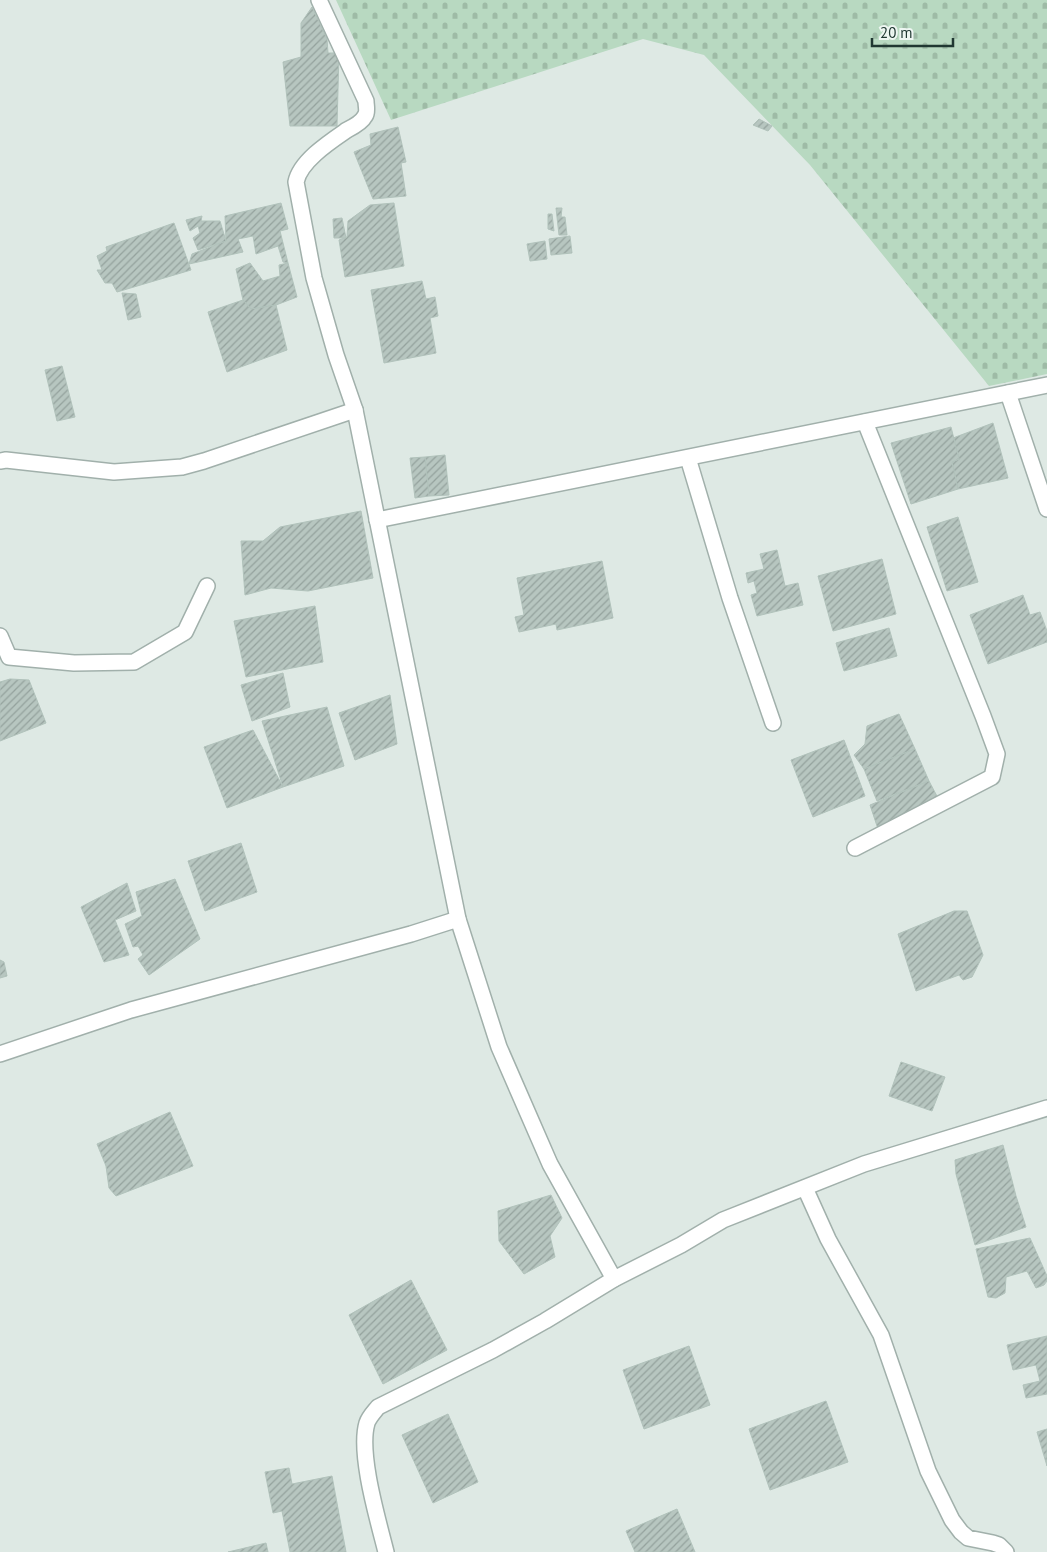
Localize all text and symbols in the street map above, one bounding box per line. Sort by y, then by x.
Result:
scale bar [872,15,953,47]
text: 20 m [880,23,913,42]

